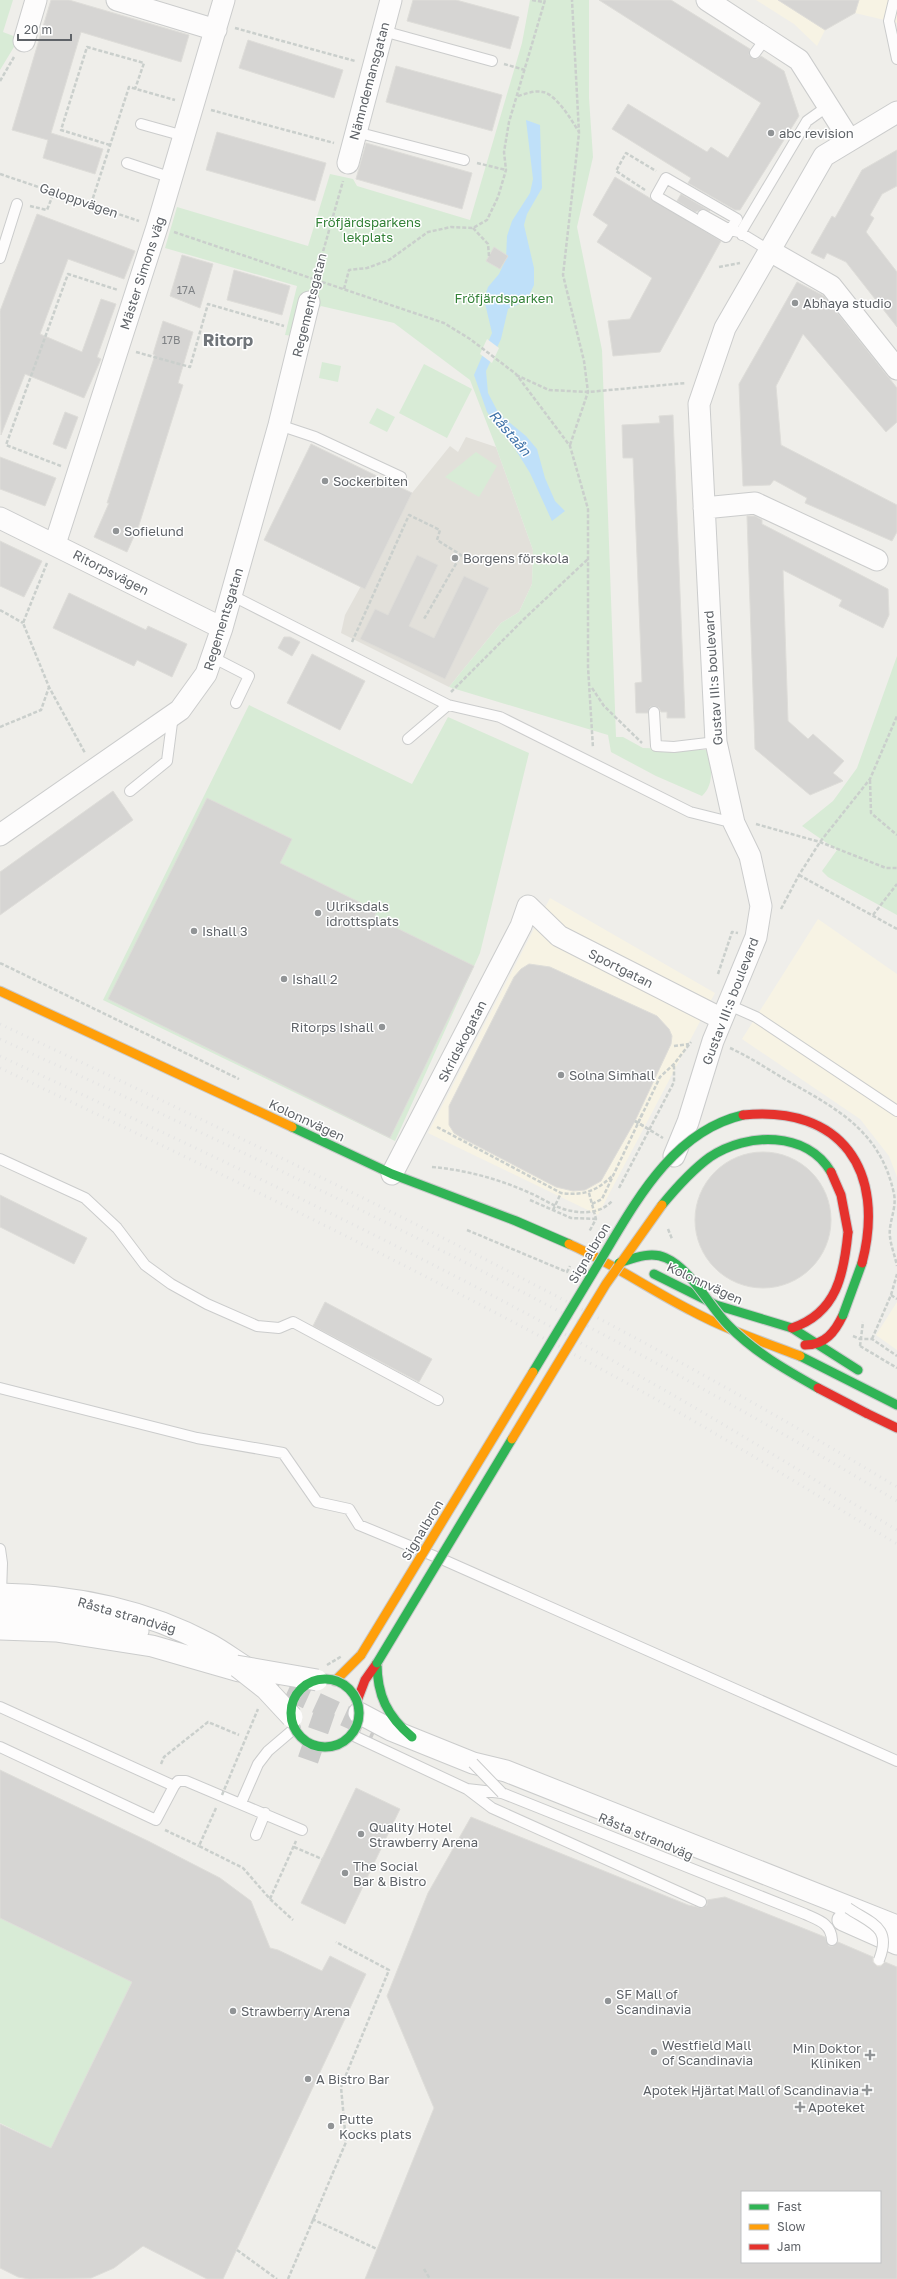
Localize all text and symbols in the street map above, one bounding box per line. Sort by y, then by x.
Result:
scale bar [18,16,71,42]
street label: Nämndemansgatan [346,20,392,142]
text: 20 m [24,22,52,37]
place label: abc revision [779,125,854,141]
marker: abc revision [766,128,776,138]
street label: Galoppvägen [38,179,120,221]
street label: Mäster Simons väg [116,214,168,332]
park label: Fröfjärdsparkens lekplats [315,214,421,245]
street label: Regementsgatan [288,251,330,359]
house number: 17A [177,283,196,296]
park label: Fröfjärdsparken [455,290,553,306]
place label: Abhaya studio [803,295,892,311]
marker: Abhaya studio [790,298,800,308]
district label: Ritorp [203,329,253,350]
house number: 17B [162,333,180,346]
water label: Råstaån [486,406,536,460]
place label: Sockerbiten [333,473,408,489]
marker: Sockerbiten [320,476,330,486]
place label: Sofielund [124,523,184,539]
marker: Sofielund [111,526,121,536]
street label: Ritorpsvägen [70,546,152,598]
place label: Borgens förskola [463,550,569,566]
marker: Borgens förskola [450,553,460,563]
street label: Regementsgatan [200,566,246,672]
street label: Gustav III:s boulevard [700,610,726,746]
place label: Ulriksdals idrottsplats [326,898,399,929]
marker: Ulriksdals idrottsplats [313,908,323,918]
place label: Ishall 3 [202,923,248,939]
marker: Ishall 3 [189,926,199,936]
street label: Gustav III:s boulevard [698,935,762,1067]
street label: Sportgatan [586,945,656,991]
place label: Ishall 2 [292,971,337,987]
marker: Ishall 2 [279,974,289,984]
street label: Skridskogatan [434,997,490,1085]
place label: Ritorps Ishall [291,1019,374,1035]
marker: Ritorps Ishall [377,1022,387,1032]
place label: Solna Simhall [569,1067,655,1083]
marker: Solna Simhall [556,1070,566,1080]
street label: Kolonnvägen [266,1095,348,1145]
street label: Signalbron [565,1220,613,1286]
street label: Kolonnvägen [664,1258,746,1308]
street label: Signalbron [398,1497,446,1563]
street label: Råsta strandväg [76,1593,178,1637]
street label: Råsta strandväg [596,1809,696,1863]
place label: Quality Hotel Strawberry Arena [369,1819,478,1850]
marker: Quality Hotel Strawberry Arena [356,1829,366,1839]
place label: The Social Bar & Bistro [353,1858,427,1889]
marker: The Social Bar & Bistro [340,1868,350,1878]
place label: SF Mall of Scandinavia [616,1986,691,2017]
marker: SF Mall of Scandinavia [603,1996,613,2006]
place label: Strawberry Arena [241,2003,350,2019]
marker: Strawberry Arena [228,2006,238,2016]
place label: Westfield Mall of Scandinavia [662,2037,753,2068]
place label: Min Doktor Kliniken [793,2040,861,2071]
marker: Westfield Mall of Scandinavia [649,2047,659,2057]
marker: Min Doktor Kliniken [864,2049,876,2061]
place label: A Bistro Bar [316,2071,389,2087]
marker: A Bistro Bar [303,2074,313,2084]
place label: Apotek Hjärtat Mall of Scandinavia [643,2082,859,2098]
marker: Apotek Hjärtat Mall of Scandinavia [862,2085,872,2095]
place label: Apoteket [808,2099,865,2115]
marker: Apoteket [795,2102,805,2112]
place label: Putte Kocks plats [339,2111,412,2142]
marker: Putte Kocks plats [326,2121,336,2131]
legend [741,2191,881,2263]
text: Fast [777,2199,802,2214]
text: Slow [777,2219,805,2234]
text: Jam [777,2239,801,2254]

